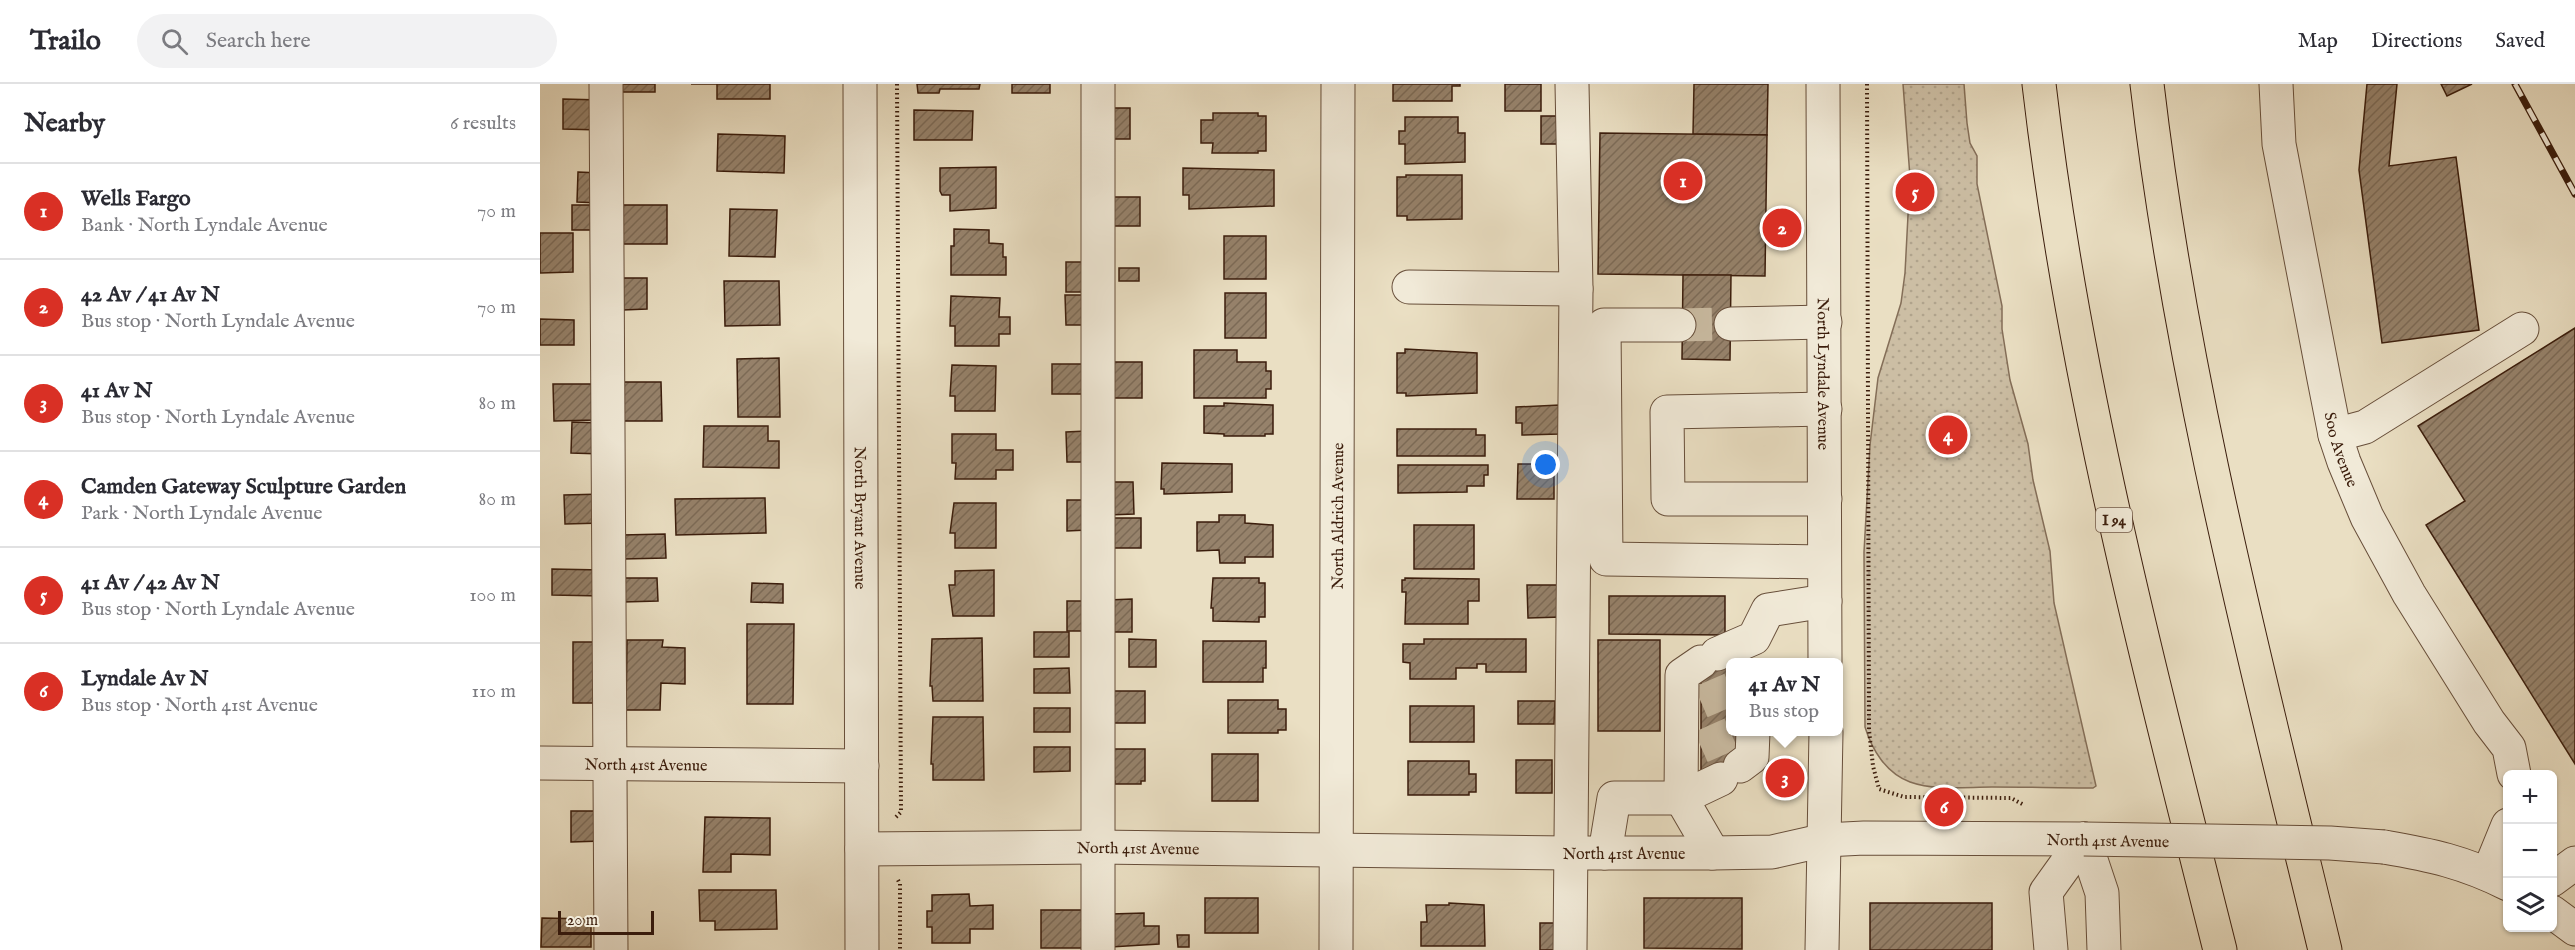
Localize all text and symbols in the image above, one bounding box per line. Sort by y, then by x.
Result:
search box [137,14,557,68]
text: Trailo [30,24,101,59]
icon: search [158,25,191,58]
text: Search here [206,27,311,55]
text: Map [2298,28,2338,55]
text: Directions [2371,28,2462,55]
text: Saved [2495,28,2545,55]
text: Nearby [24,107,105,140]
text: 6 results [450,111,516,136]
pin: 1 [1664,158,1702,204]
pin: 5 [1896,170,1934,214]
text: Wells Fargo [81,185,191,213]
text: 1 [40,199,47,224]
text: 70 m [477,199,516,224]
pin: 2 [1762,206,1802,250]
text: Bank · North Lyndale Avenue [81,213,328,238]
text: 42 Av / 41 Av N [81,281,220,309]
text: 2 [39,295,48,320]
text: 70 m [477,295,516,320]
street label: North Lyndale Avenue [1812,298,1832,450]
text: Bus stop · North Lyndale Avenue [81,309,355,334]
text: 41 Av N [81,377,153,405]
text: 3 [40,391,47,416]
text: 80 m [479,391,516,416]
text: Bus stop · North Lyndale Avenue [81,405,355,430]
street label: Soo Avenue [2319,411,2361,491]
pin: 4 [1928,412,1968,458]
street label: North Aldrich Avenue [1329,443,1349,590]
street label: North Bryant Avenue [849,447,869,589]
your location [1531,450,1560,479]
text: Camden Gateway Sculpture Garden [81,473,406,501]
text: 4 [39,487,48,512]
text: 80 m [479,487,516,512]
text: Park · North Lyndale Avenue [81,501,323,526]
road number: I 94 [2096,508,2132,532]
text: 41 Av / 42 Av N [81,569,220,597]
text: 5 [40,583,47,608]
text: 100 m [469,583,516,608]
text: Bus stop · North Lyndale Avenue [81,597,355,622]
popup [1726,658,1843,736]
text: Lyndale Av N [81,665,209,693]
text: 41 Av N [1749,671,1820,699]
text: 6 [39,679,48,704]
text: 110 m [472,679,516,704]
text: Bus stop · North 41st Avenue [81,693,318,718]
text: Bus stop [1749,699,1819,724]
street label: North 41st Avenue [585,755,707,777]
pin: 3 [1766,756,1804,800]
map controls [2503,770,2557,932]
button: + [2503,770,2557,824]
pin: 6 [1924,784,1964,830]
button: − [2503,824,2557,878]
street label: North 41st Avenue [2046,831,2169,853]
street label: North 41st Avenue [1077,839,1199,860]
street label: North 41st Avenue [1562,845,1685,865]
button: layers [2503,878,2557,932]
scale bar [558,908,654,936]
text: 20 m [567,911,598,931]

